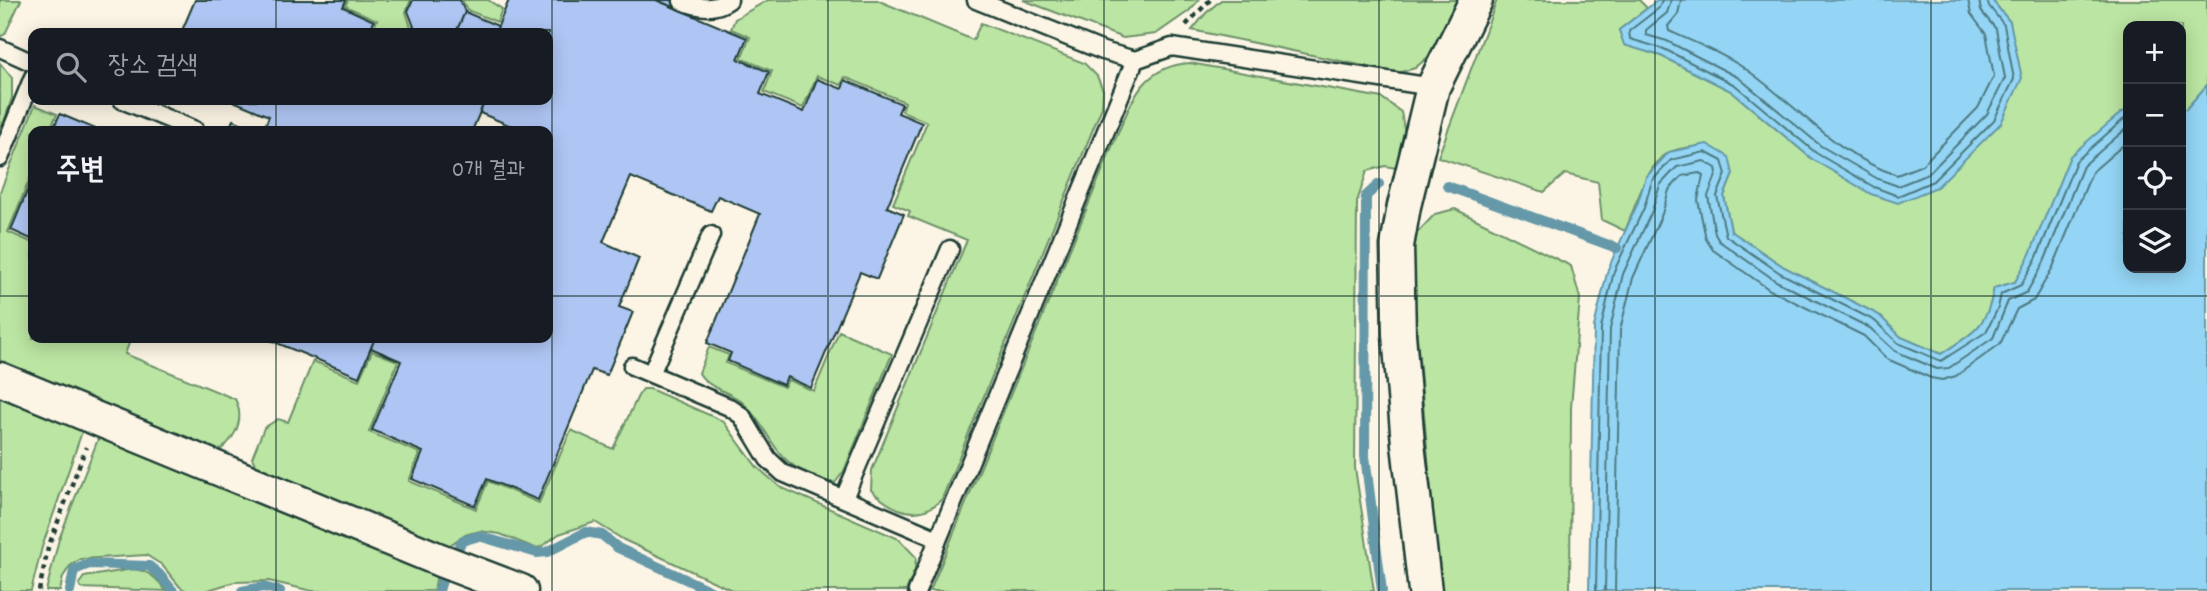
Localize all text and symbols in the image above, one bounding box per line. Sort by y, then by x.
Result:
map controls [2123,21,2186,273]
button: + [2123,21,2186,84]
search box [28,28,553,105]
icon: search [52,48,90,86]
text: 장소 검색 [108,48,198,85]
button: − [2123,84,2186,147]
button: locate [2123,147,2186,210]
text: 주변 [56,151,104,194]
text: 0개 결과 [452,155,525,188]
button: layers [2123,210,2186,273]

